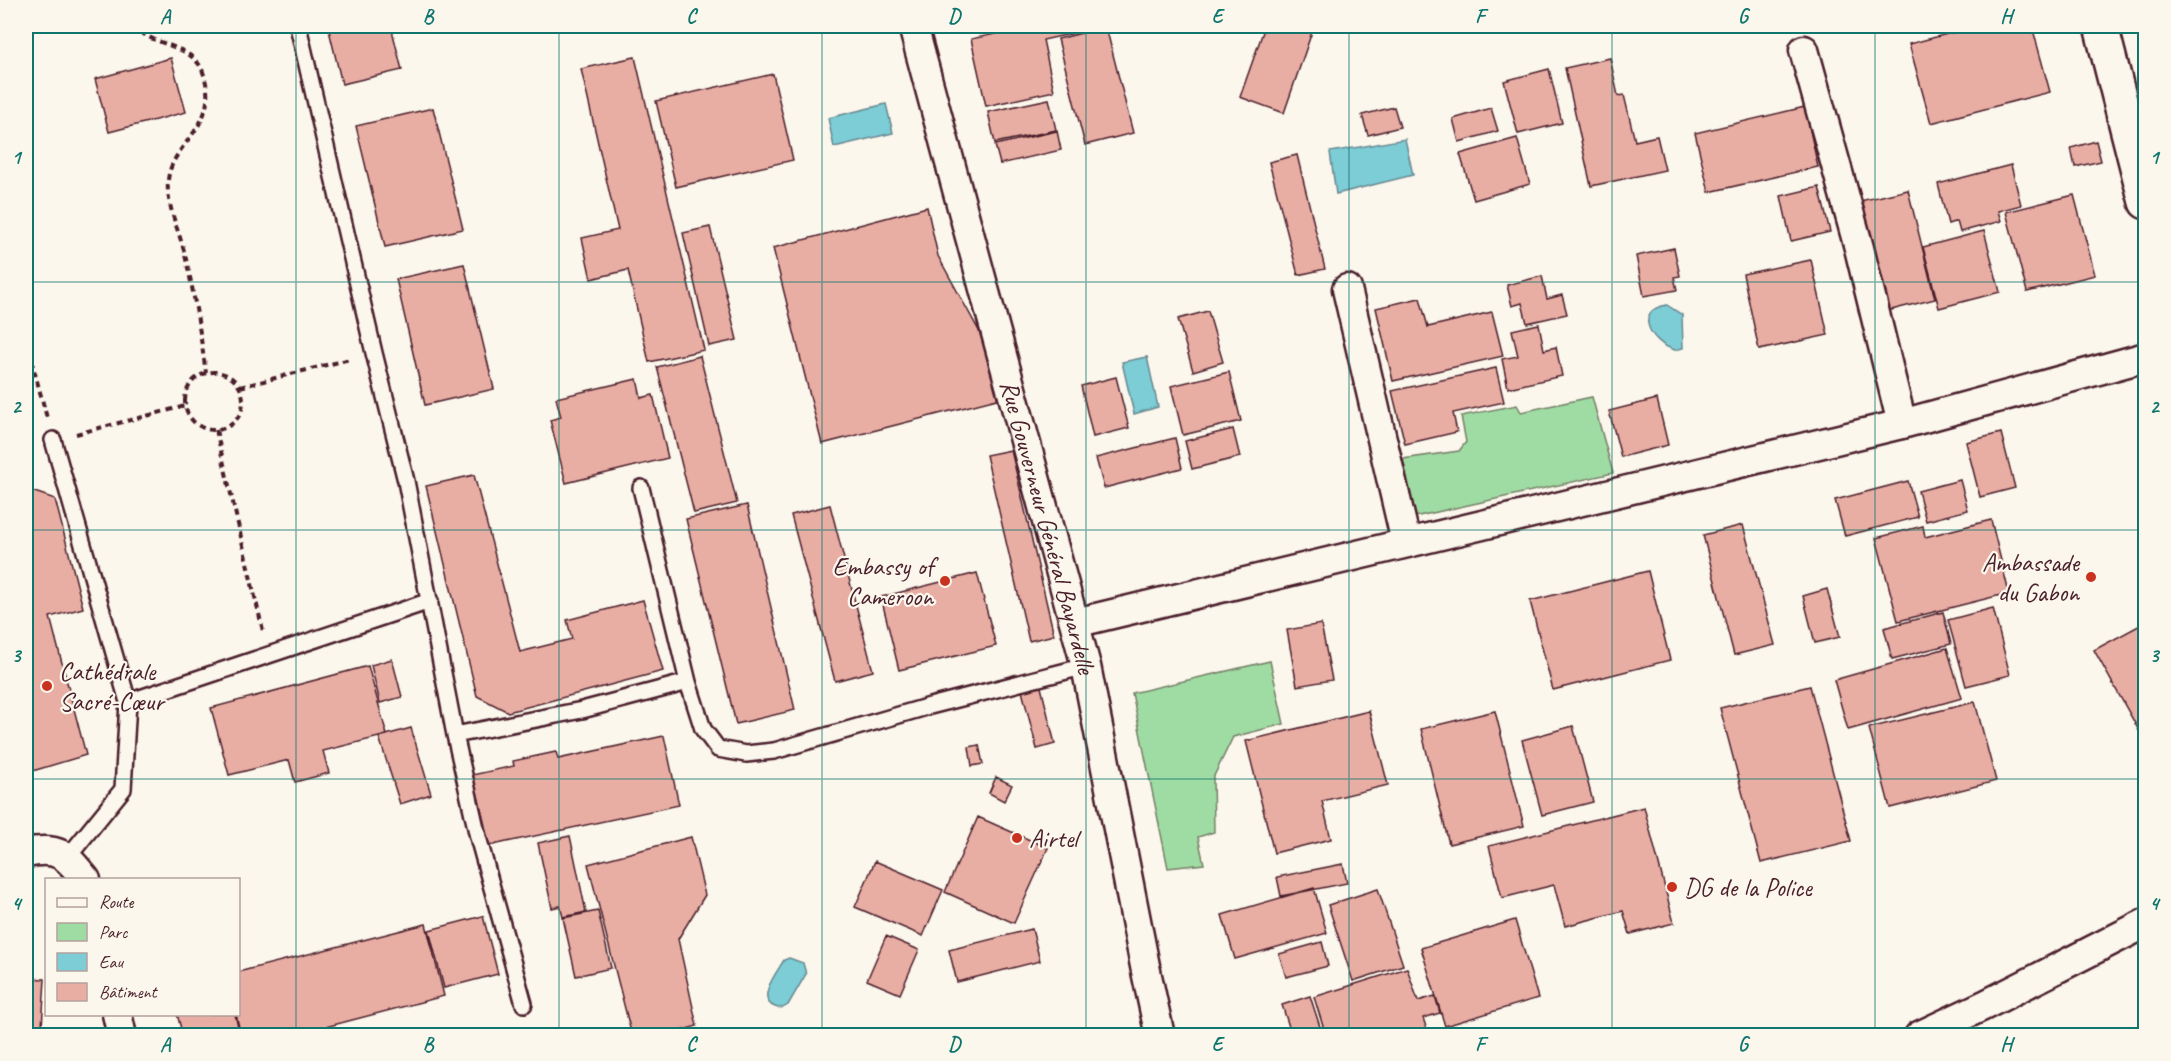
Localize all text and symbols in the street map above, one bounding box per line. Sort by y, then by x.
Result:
text: A [160,4,172,29]
text: B [423,4,435,29]
text: C [686,4,698,29]
text: D [948,4,962,29]
text: E [1212,4,1226,29]
text: F [1475,4,1489,29]
text: G [1738,4,1751,29]
text: H [2000,4,2015,29]
text: 1 [12,145,23,170]
text: 1 [2150,145,2161,170]
street label: Rue Gouverneur Général Bayardelle [993,377,1103,678]
text: 2 [12,394,23,419]
text: 2 [2150,394,2161,419]
place label: Ambassade du Gabon [1982,546,2081,609]
place label: Embassy of Cameroon [832,550,939,613]
marker: Ambassade du Gabon [2084,570,2098,584]
marker: Embassy of Cameroon [938,574,952,588]
text: 3 [12,643,23,668]
text: 3 [2150,643,2161,668]
place label: Cathédrale Sacré-Cœur [59,655,166,718]
marker: Cathédrale Sacré-Cœur [40,679,54,693]
place label: Airtel [1029,822,1082,855]
marker: Airtel [1010,831,1024,845]
place label: DG de la Police [1684,871,1813,904]
legend [45,878,240,1016]
marker: DG de la Police [1665,880,1679,894]
text: 4 [12,891,24,916]
text: Route [99,891,134,913]
text: 4 [2150,891,2162,916]
text: Parc [99,921,128,943]
text: Eau [99,951,124,973]
text: Bâtiment [99,981,159,1003]
text: A [160,1032,172,1057]
text: B [423,1032,435,1057]
text: C [686,1032,698,1057]
text: D [948,1032,962,1057]
text: E [1212,1032,1226,1057]
text: F [1475,1032,1489,1057]
text: G [1738,1032,1751,1057]
text: H [2000,1032,2015,1057]

